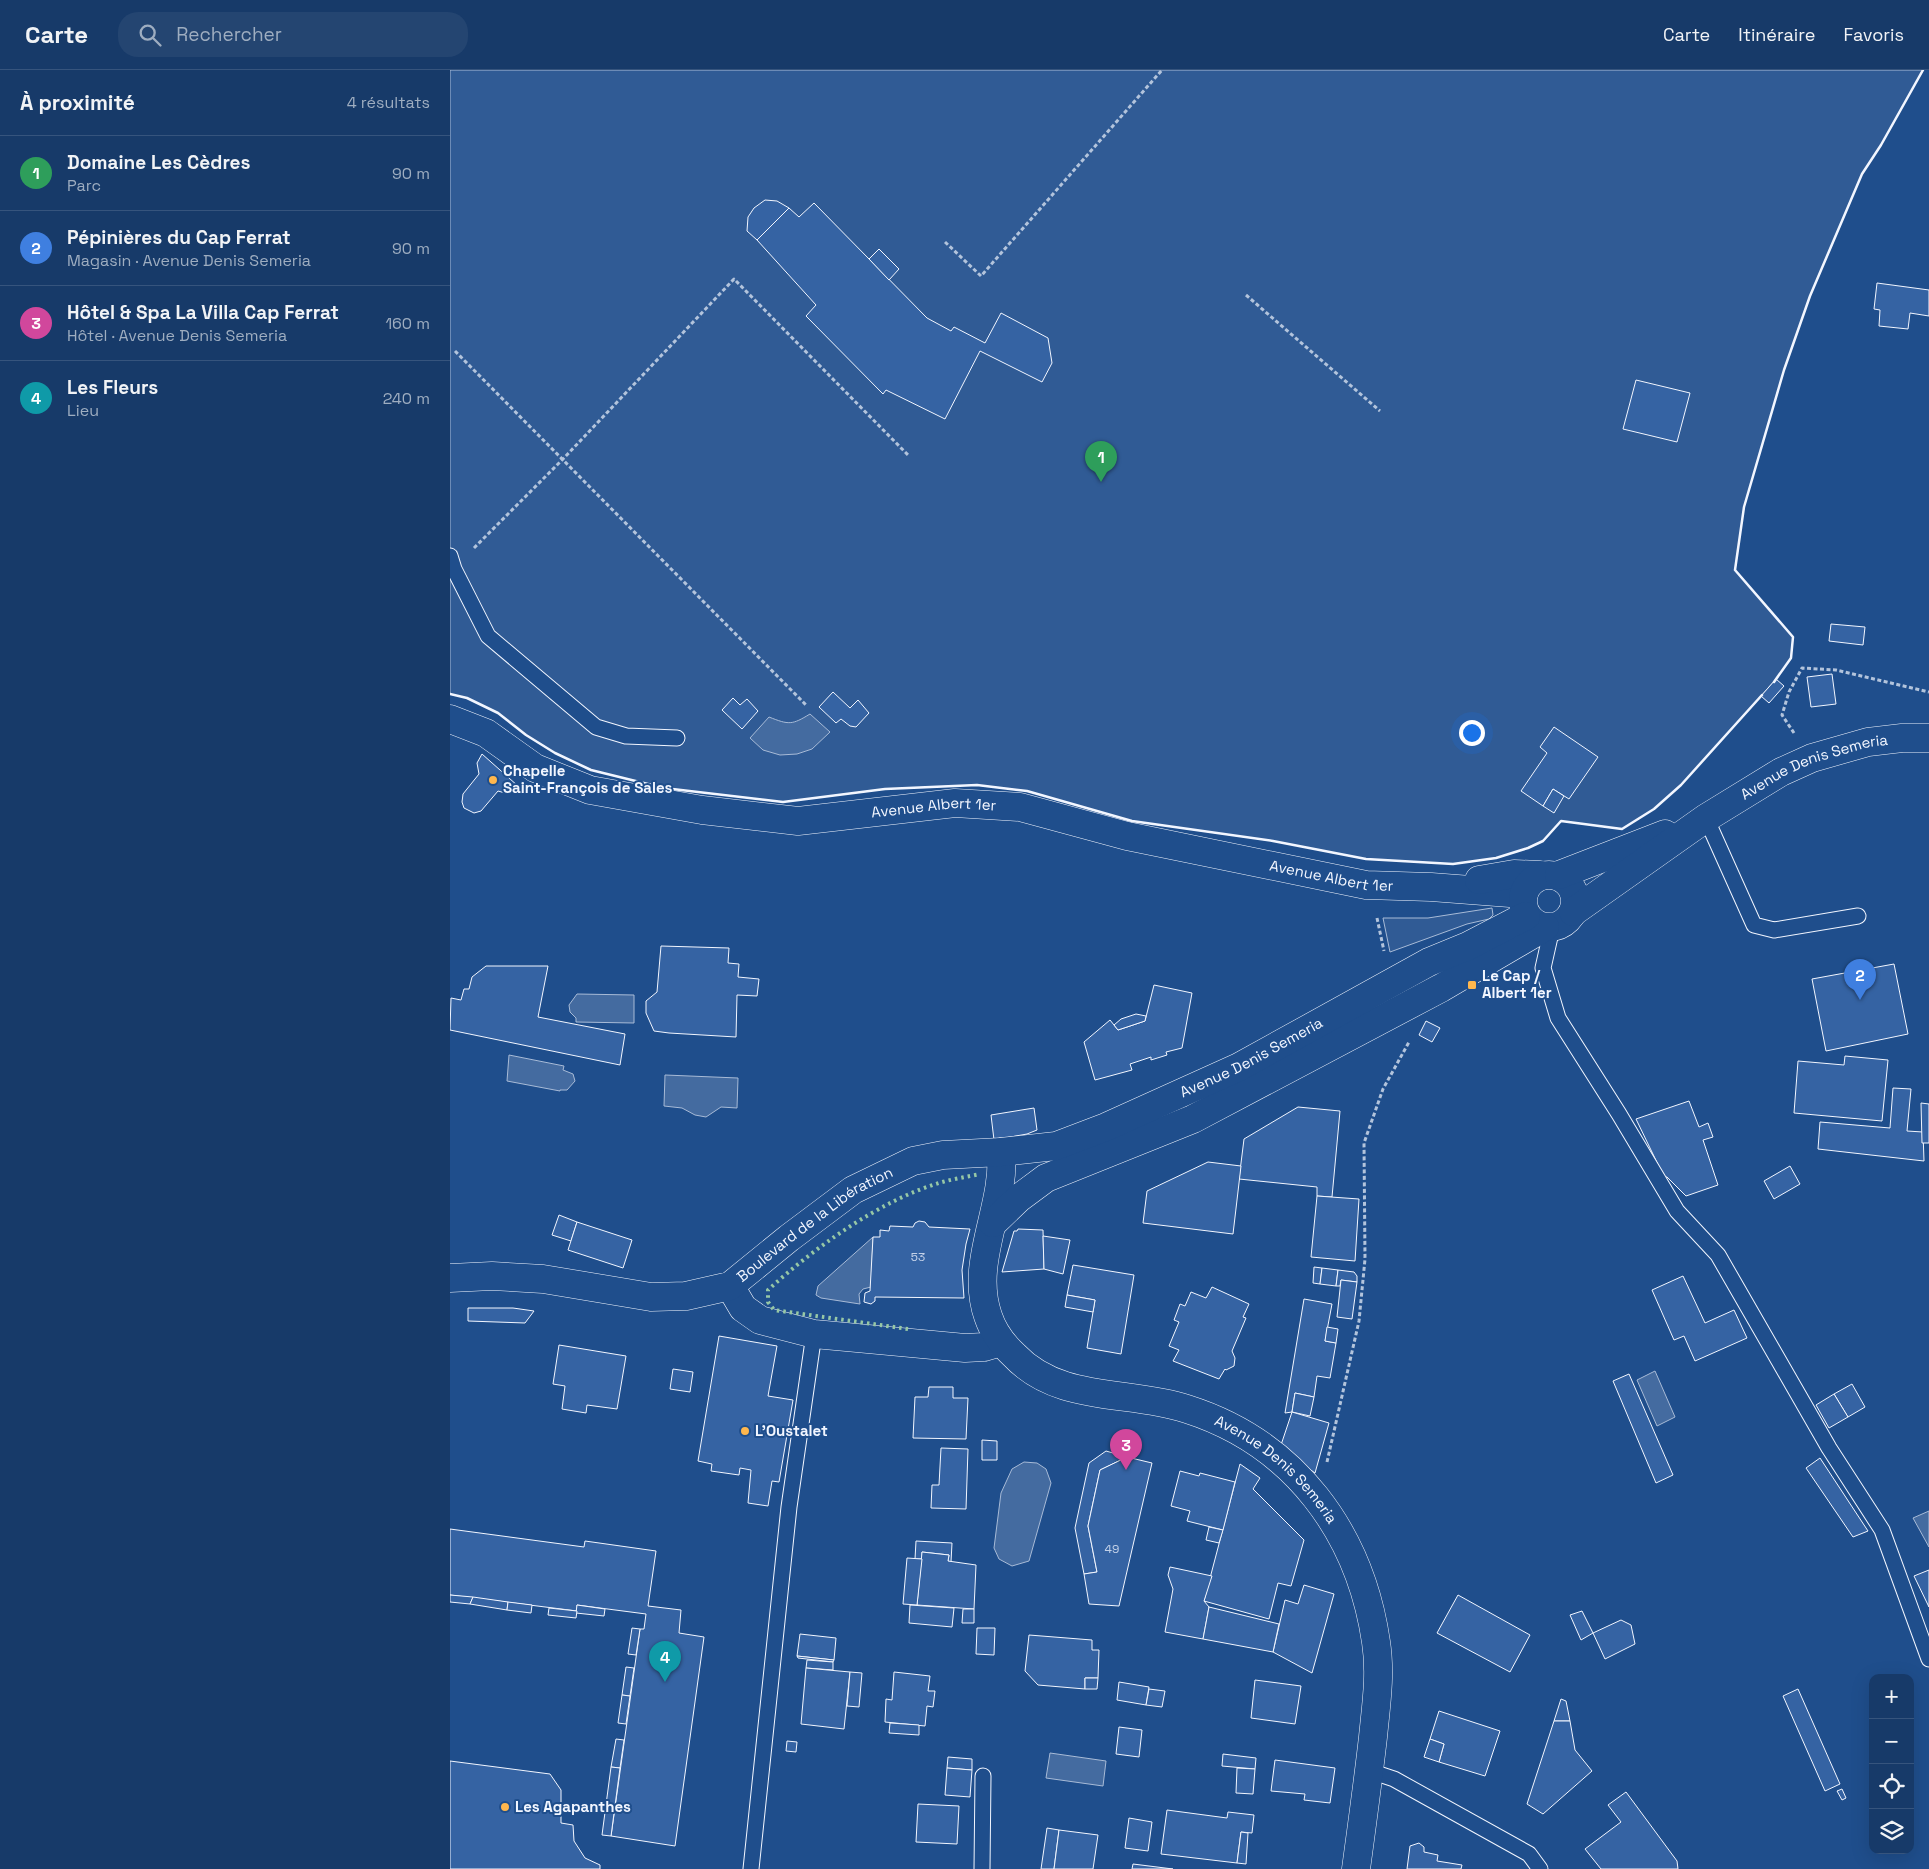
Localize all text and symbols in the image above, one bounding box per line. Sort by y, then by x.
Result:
search box [118,12,468,57]
text: Carte [25,19,88,50]
icon: search [136,21,164,49]
text: Rechercher [176,22,282,47]
text: Carte [1663,23,1710,46]
text: Itinéraire [1738,23,1815,46]
text: Favoris [1843,23,1904,46]
text: À proximité [20,89,135,116]
text: 4 résultats [347,92,430,113]
text: Domaine Les Cèdres [67,150,251,175]
text: 1 [32,163,40,184]
text: 90 m [392,163,430,184]
text: Parc [67,175,101,196]
text: Pépinières du Cap Ferrat [67,225,291,250]
text: 2 [31,238,41,259]
text: 90 m [392,238,430,259]
text: Magasin · Avenue Denis Semeria [67,250,311,271]
text: Hôtel & Spa La Villa Cap Ferrat [67,300,339,325]
text: 3 [31,313,41,334]
text: 160 m [385,313,430,334]
text: Hôtel · Avenue Denis Semeria [67,325,287,346]
text: Les Fleurs [67,375,158,400]
text: 4 [31,388,41,409]
text: 240 m [383,388,430,409]
text: Lieu [67,400,99,421]
pin: 1 [1085,441,1117,482]
your location [1459,720,1485,746]
street label: Avenue Denis Semeria [1737,730,1889,804]
place label: Chapelle Saint-François de Sales [503,761,673,797]
marker: Chapelle Saint-François de Sales [487,774,499,786]
street label: Avenue Albert 1er [870,793,997,822]
street label: Avenue Albert 1er [1268,855,1394,895]
pin: 2 [1844,959,1876,1000]
place label: Le Cap / Albert 1er [1482,966,1552,1002]
marker: Le Cap / Albert 1er [1466,979,1478,991]
street label: Avenue Denis Semeria [1177,1012,1326,1102]
street label: Boulevard de la Libération [732,1162,896,1286]
house number: 53 [911,1249,925,1265]
street label: Avenue Denis Semeria [1212,1411,1342,1527]
place label: L'Oustalet [755,1421,828,1440]
marker: L'Oustalet [739,1425,751,1437]
pin: 3 [1110,1429,1142,1470]
house number: 49 [1105,1541,1119,1557]
pin: 4 [649,1641,681,1682]
map controls [1869,1674,1914,1854]
button: + [1869,1674,1914,1719]
button: − [1869,1719,1914,1764]
button: locate [1869,1764,1914,1809]
place label: Les Agapanthes [515,1797,631,1816]
marker: Les Agapanthes [499,1801,511,1813]
button: layers [1869,1809,1914,1854]

